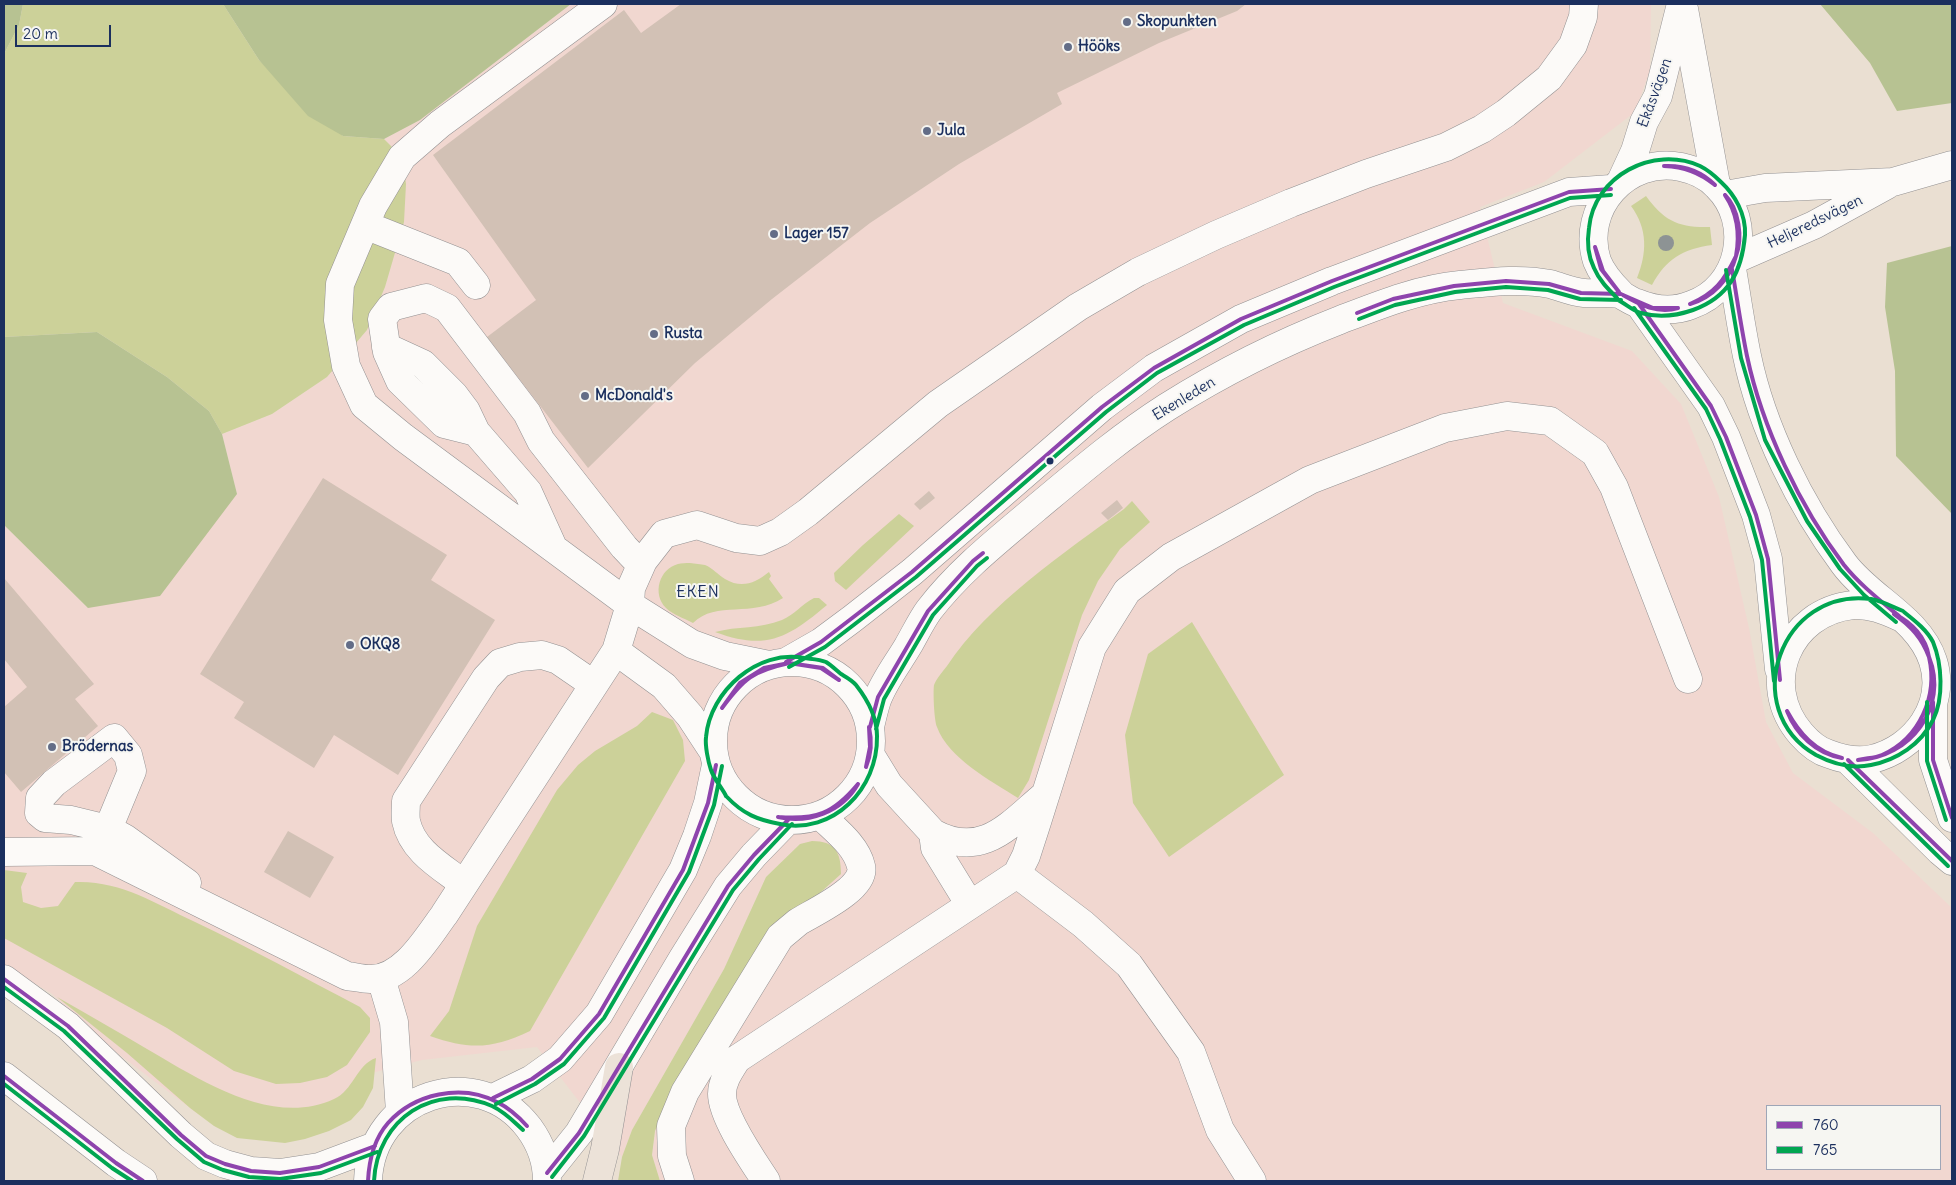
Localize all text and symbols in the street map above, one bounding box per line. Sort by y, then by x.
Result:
place label: Skopunkten [1137,13,1217,31]
scale bar [18,15,114,47]
marker: Skopunkten [1121,16,1133,28]
text: 20 m [23,24,58,43]
place label: Hööks [1078,38,1120,56]
marker: Hööks [1062,41,1074,53]
street label: Ekåsvägen [1634,56,1676,130]
place label: Jula [937,122,965,140]
marker: Jula [921,125,933,137]
street label: Heljeredsvägen [1764,191,1866,253]
place label: Lager 157 [784,225,849,243]
marker: Lager 157 [768,228,780,240]
place label: Rusta [664,325,703,343]
marker: Rusta [648,328,660,340]
street label: Ekenleden [1149,373,1219,425]
place label: McDonald's [595,387,673,405]
marker: McDonald's [579,390,591,402]
unlabelled marker [1045,456,1055,466]
district label: EKEN [676,582,720,602]
place label: OKQ8 [360,636,400,654]
marker: OKQ8 [344,639,356,651]
place label: Brödernas [62,738,133,756]
marker: Brödernas [46,741,58,753]
legend [1766,1105,1941,1170]
text: 760 [1813,1115,1839,1134]
text: 765 [1813,1140,1837,1159]

